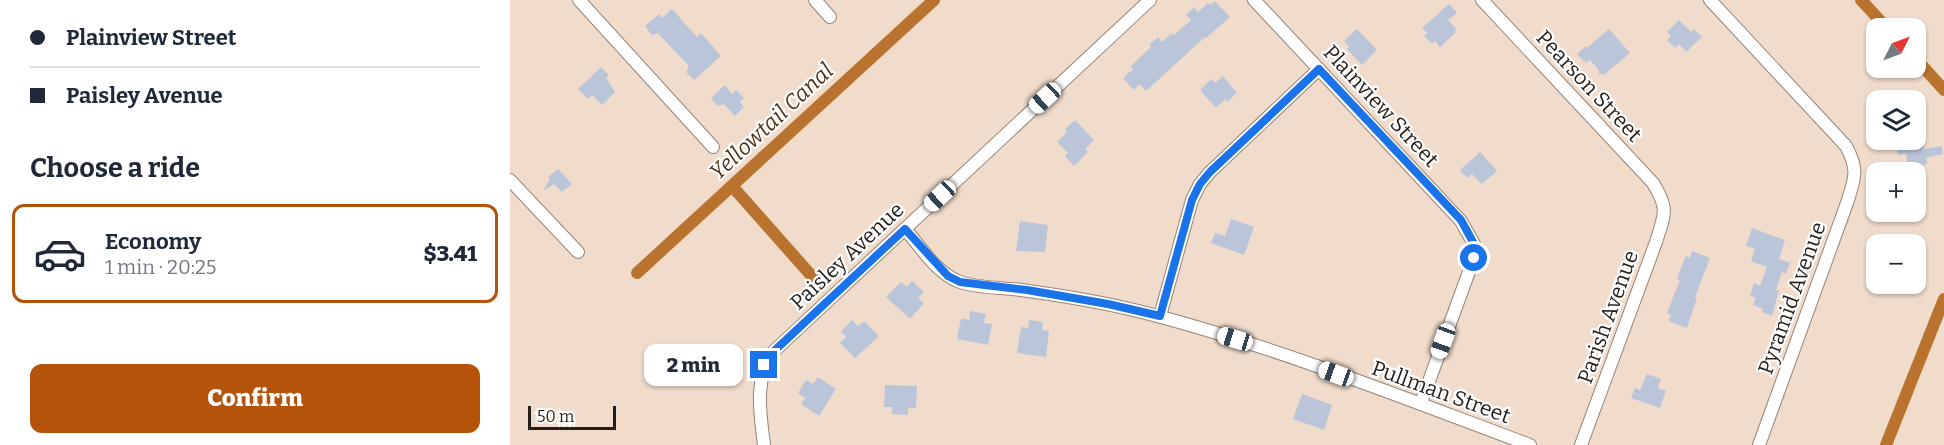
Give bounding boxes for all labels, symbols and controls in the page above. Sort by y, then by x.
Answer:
north arrow [1866,18,1926,78]
map controls [1866,18,1926,294]
text: Plainview Street [66,24,236,51]
street label: Pearson Street [1531,25,1648,147]
street label: Plainview Street [1318,40,1444,173]
water label: Yellowtail Canal [704,57,839,185]
car [1026,79,1064,117]
text: Paisley Avenue [66,82,223,109]
button: layers [1866,90,1926,150]
text: Choose a ride [30,152,200,184]
button: + [1866,162,1926,222]
car [921,177,959,215]
street label: Paisley Avenue [785,197,909,315]
street label: Pyramid Avenue [1752,218,1832,378]
icon: car [33,227,87,281]
text: Economy [105,228,201,255]
button: − [1866,234,1926,294]
text: $3.41 [423,240,477,267]
route start [1460,244,1487,271]
street label: Parish Avenue [1572,247,1644,387]
text: 1 min · 20:25 [105,255,217,279]
car [1428,321,1458,361]
car [1215,325,1255,353]
callout: 2 min [644,344,743,386]
route end [750,351,777,378]
text: 2 min [667,353,720,377]
street label: Pullman Street [1368,355,1514,429]
car [1316,359,1356,389]
button: Confirm [30,364,480,433]
scale bar [528,403,616,430]
text: 50 m [537,407,574,426]

